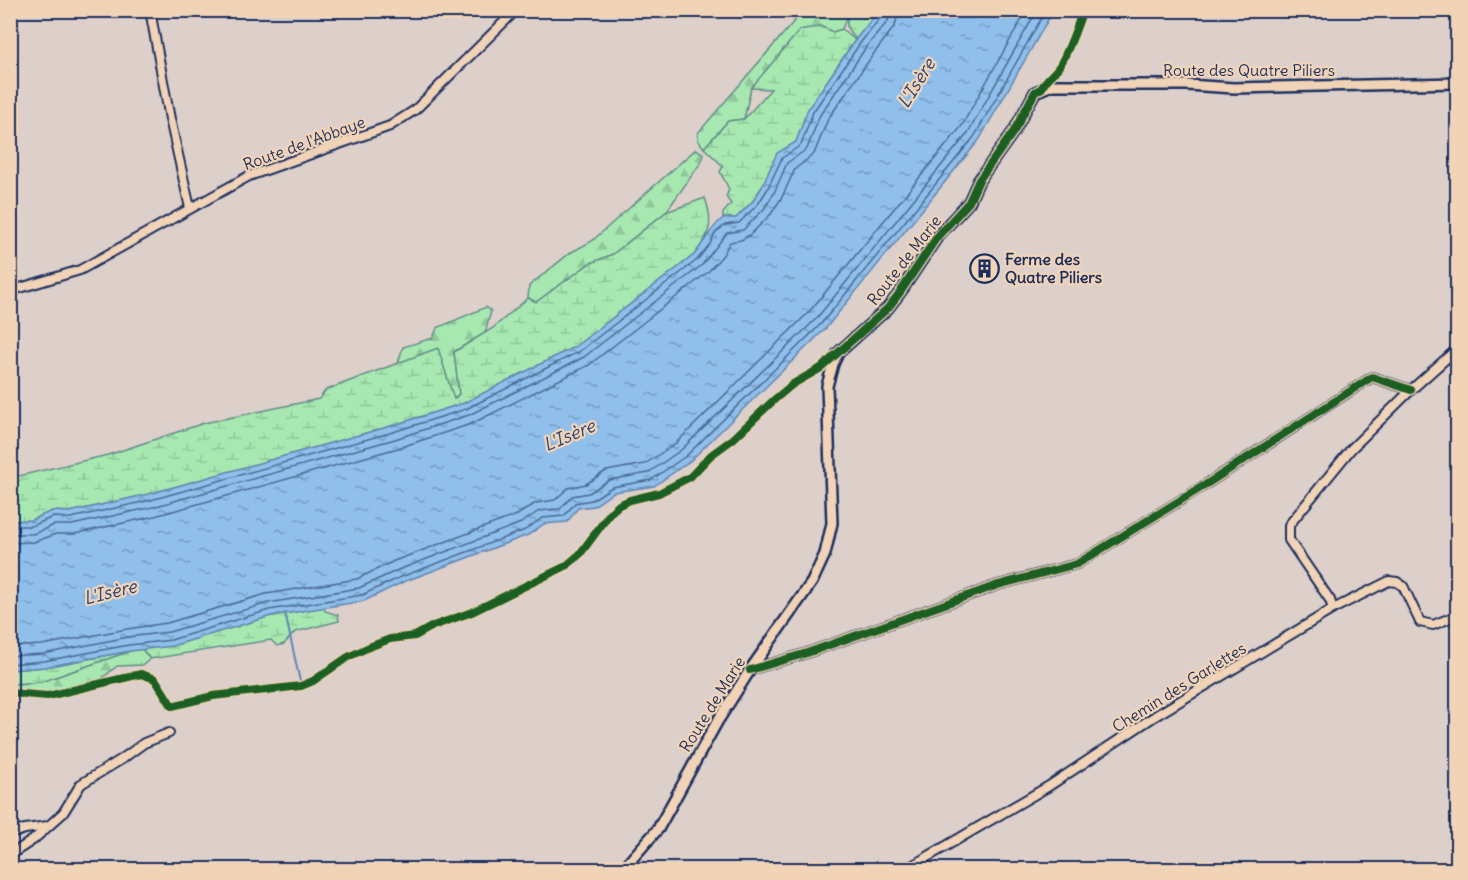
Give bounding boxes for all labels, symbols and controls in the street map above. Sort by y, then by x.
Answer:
water label: L'Isère [892,53,941,112]
street label: Route des Quatre Piliers [1163,60,1335,80]
street label: Route de l'Abbaye [240,112,368,174]
street label: Route de Marie [863,211,945,309]
place label: Ferme des Quatre Piliers [1005,249,1102,287]
building icon: Ferme des Quatre Piliers [968,252,1000,284]
water label: L'Isère [540,413,600,456]
water label: L'Isère [81,574,140,610]
street label: Chemin des Garlettes [1108,638,1250,736]
street label: Route de Marie [675,653,749,755]

